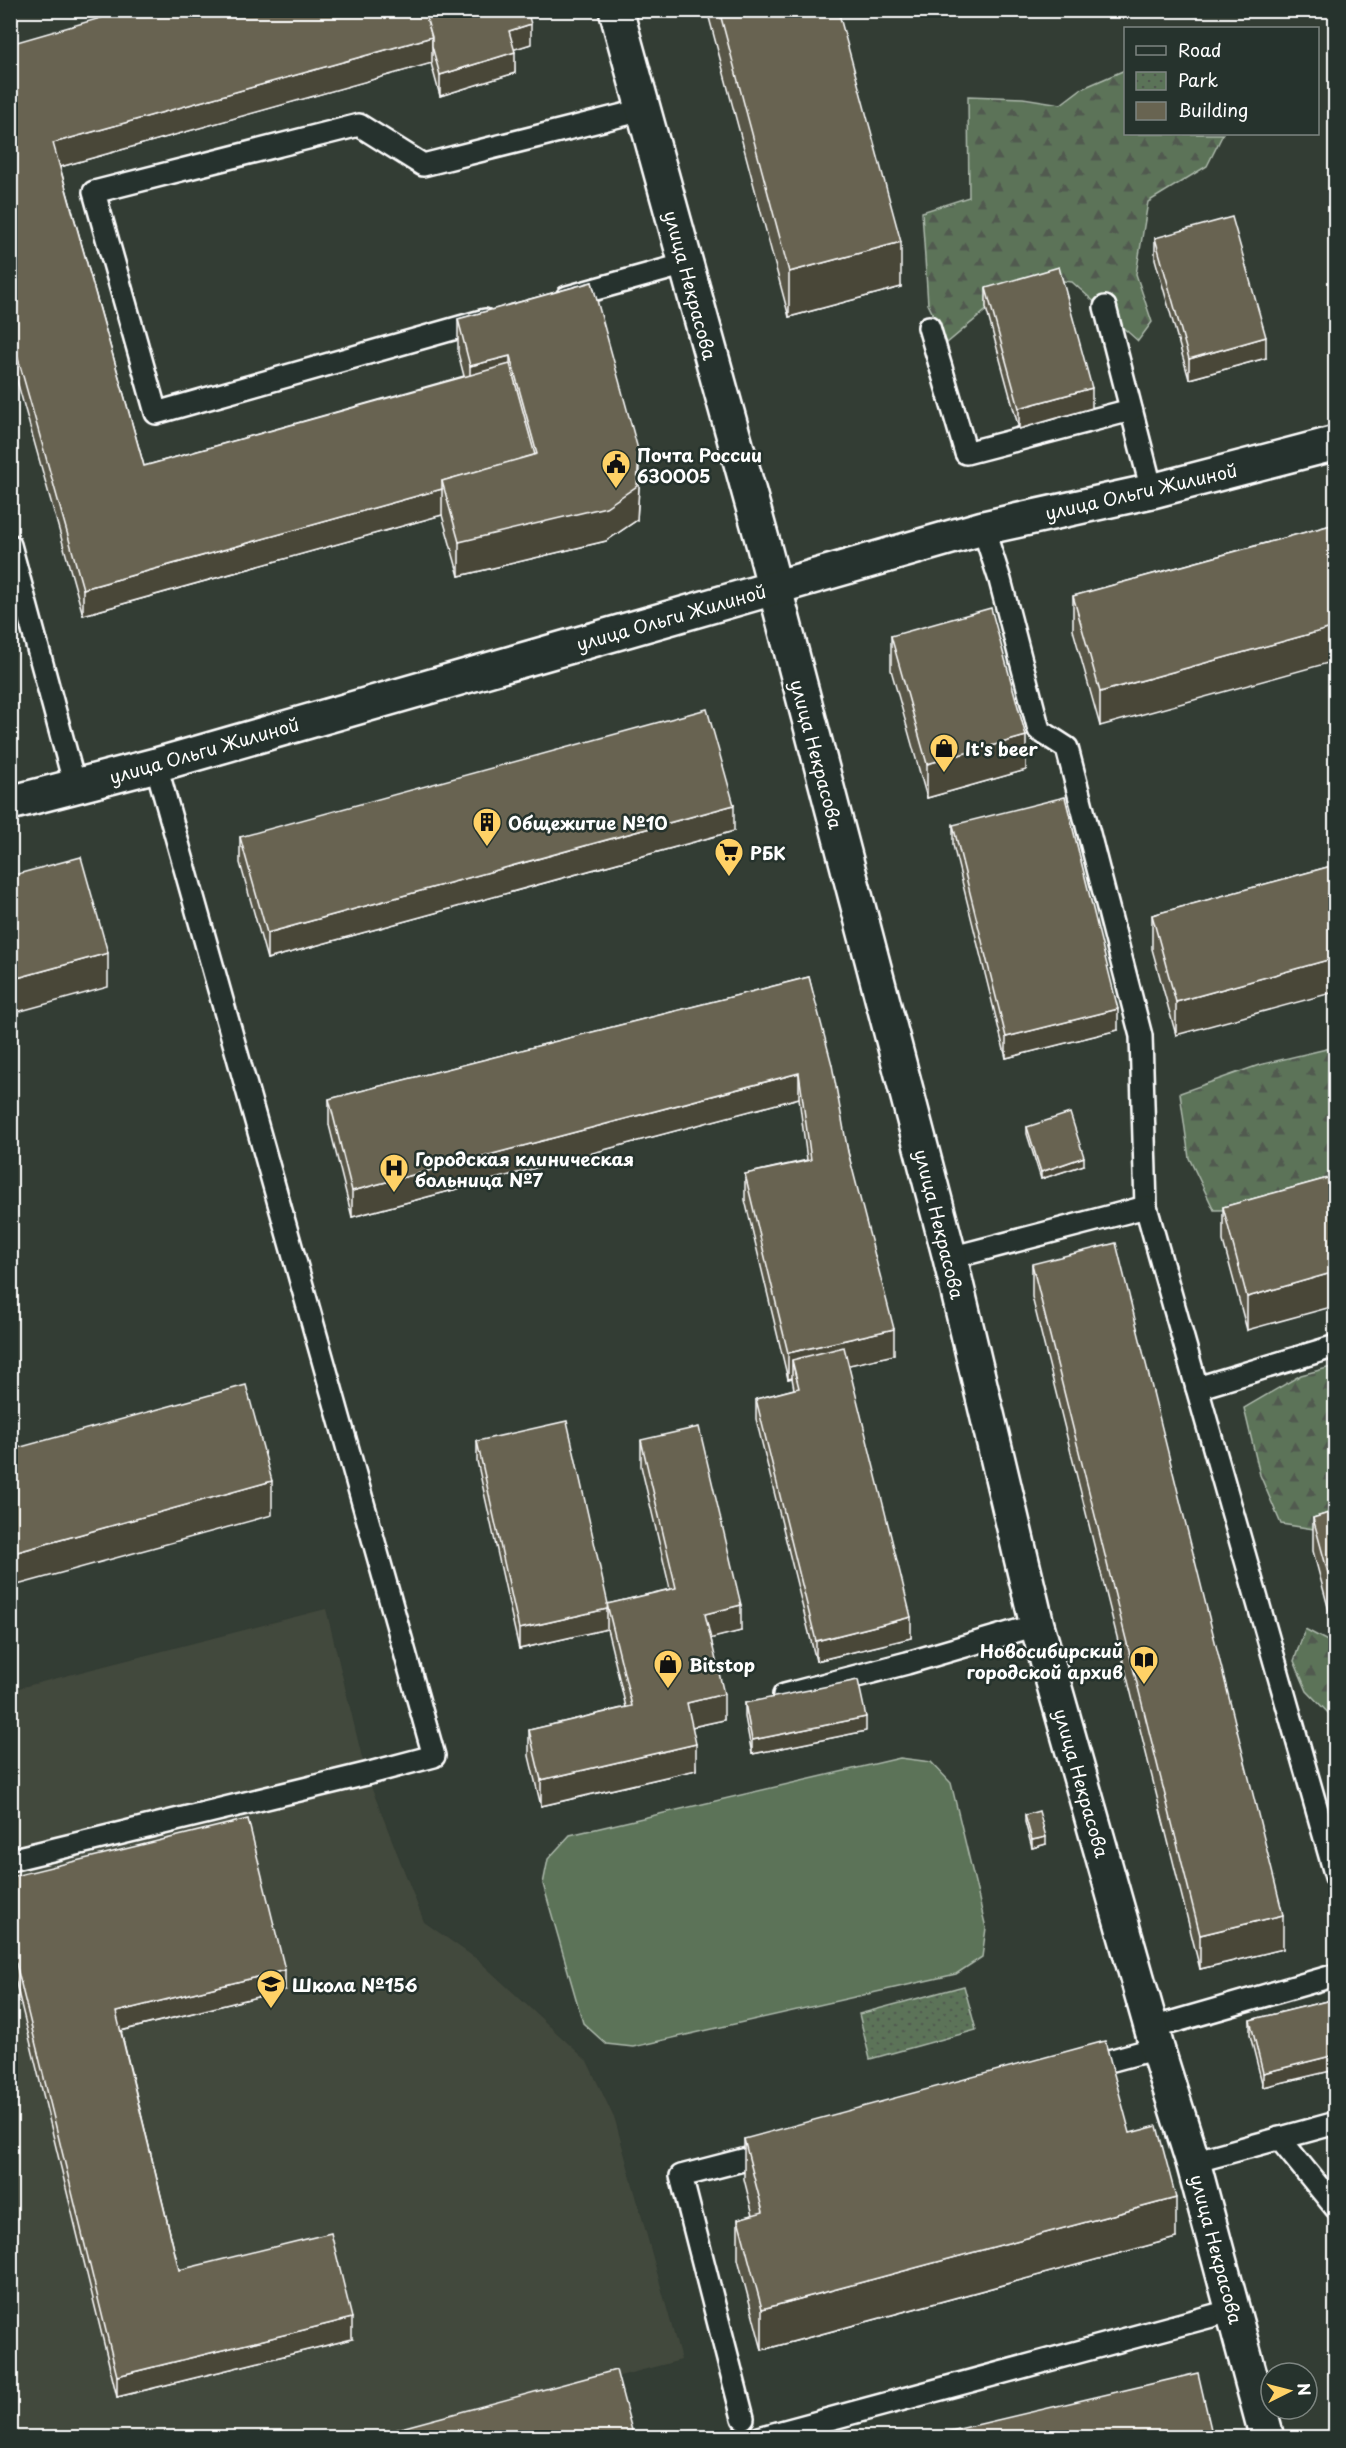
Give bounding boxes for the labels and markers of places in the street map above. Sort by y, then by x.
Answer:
place label: Почта России 630005 [637,441,762,489]
public building icon: Почта России 630005 [600,448,632,490]
shop icon: It's beer [928,732,960,774]
place label: It's beer [965,735,1039,762]
building icon: Общежитие №10 [471,806,503,848]
place label: Общежитие №10 [508,809,668,836]
supermarket icon: РБК [713,836,745,878]
place label: РБК [750,839,786,866]
place label: Городская клиническая больница №7 [415,1145,634,1193]
hospital icon: Городская клиническая больница №7 [378,1152,410,1194]
place label: Новосибирский городской архив [967,1637,1123,1685]
library icon: Новосибирский городской архив [1128,1644,1160,1686]
shop icon: Bitstop [652,1648,684,1690]
place label: Bitstop [689,1651,755,1678]
school or university icon: Школа №156 [255,1968,287,2010]
place label: Школа №156 [292,1971,418,1998]

